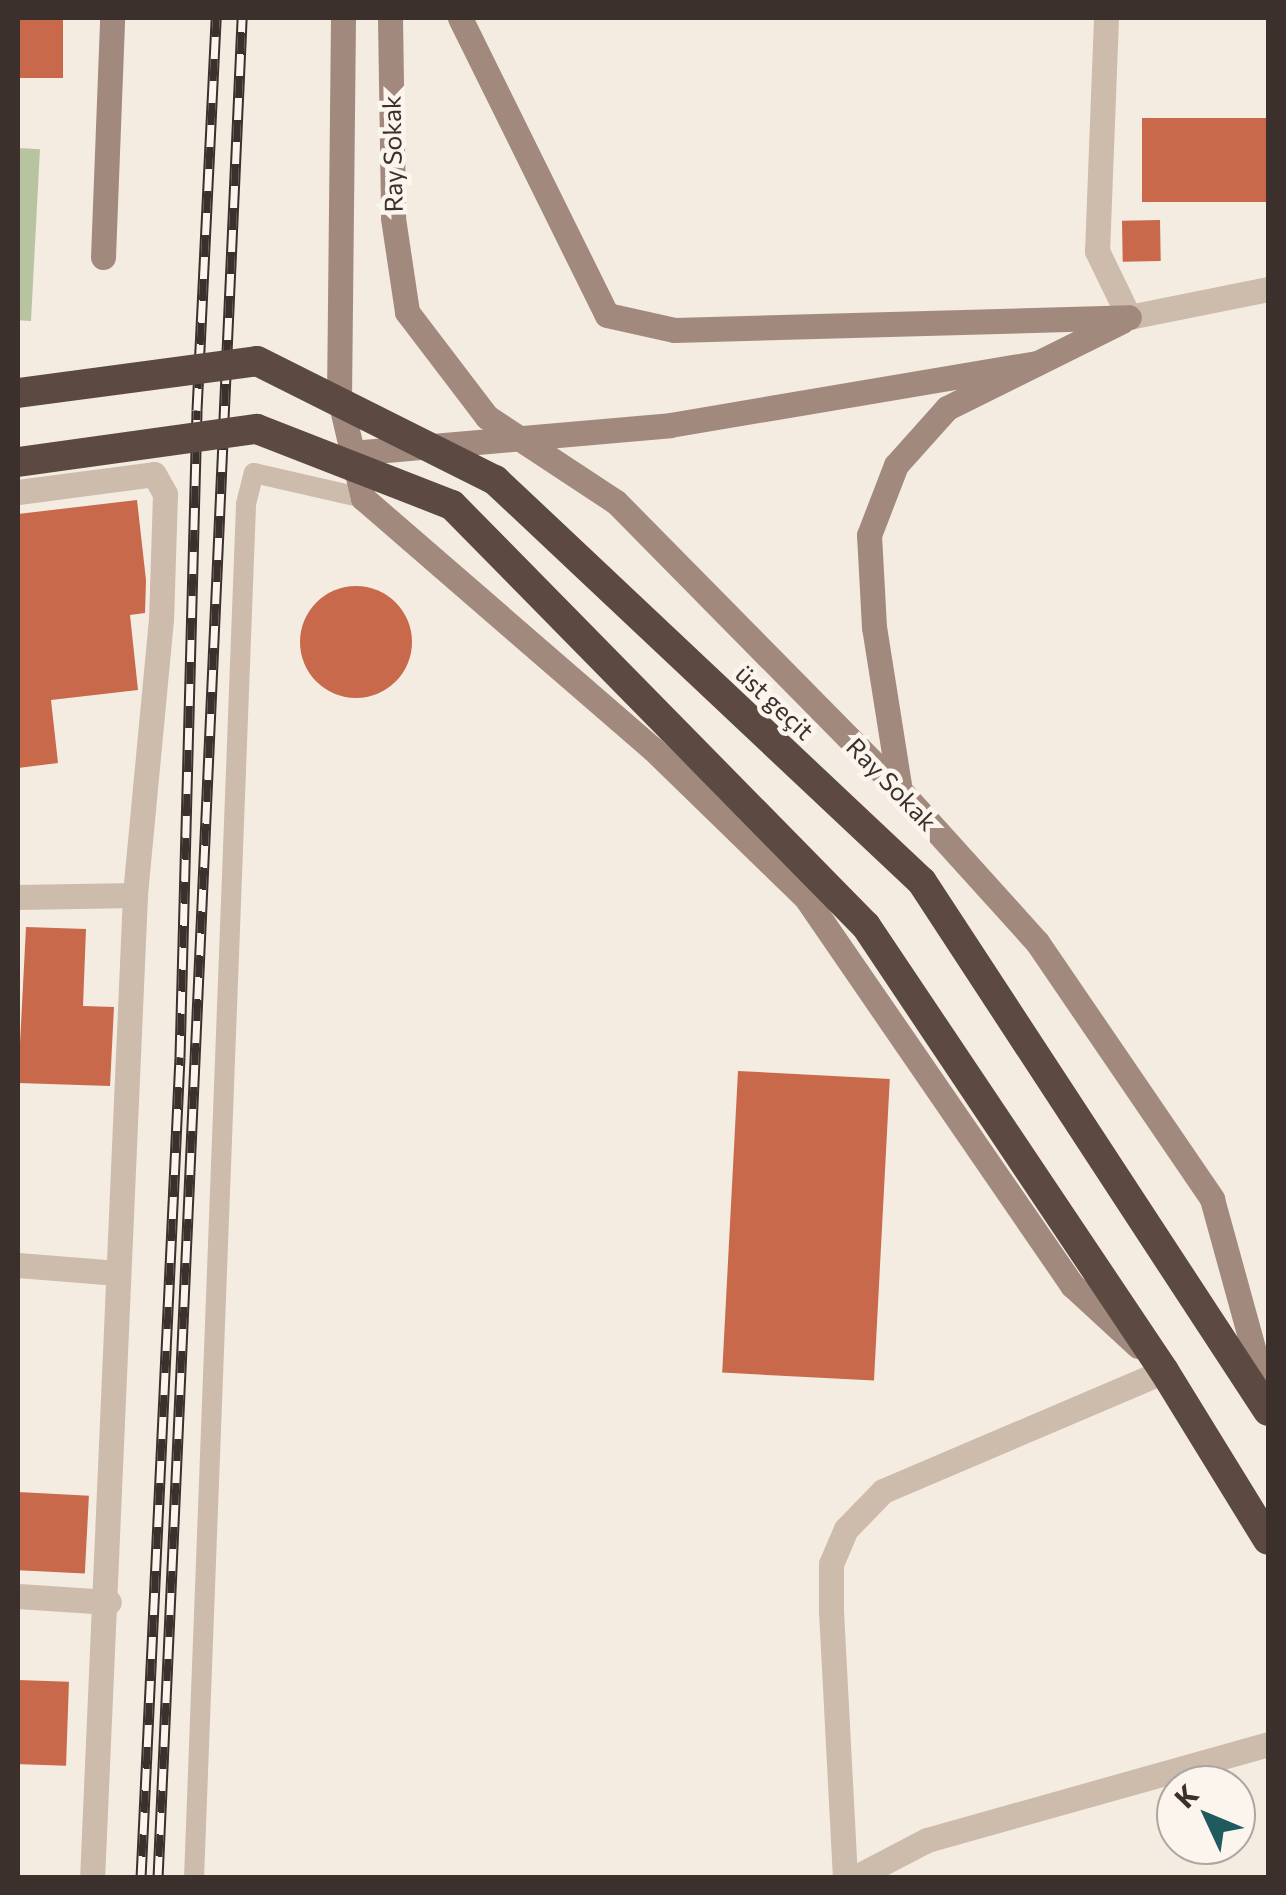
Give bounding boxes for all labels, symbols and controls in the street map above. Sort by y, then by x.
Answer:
street label: Ray Sokak [376,95,408,213]
street label: üst geçit [730,658,820,746]
street label: Ray Sokak [841,732,943,836]
north arrow [1156,1765,1256,1865]
text: K [1167,1777,1205,1814]

